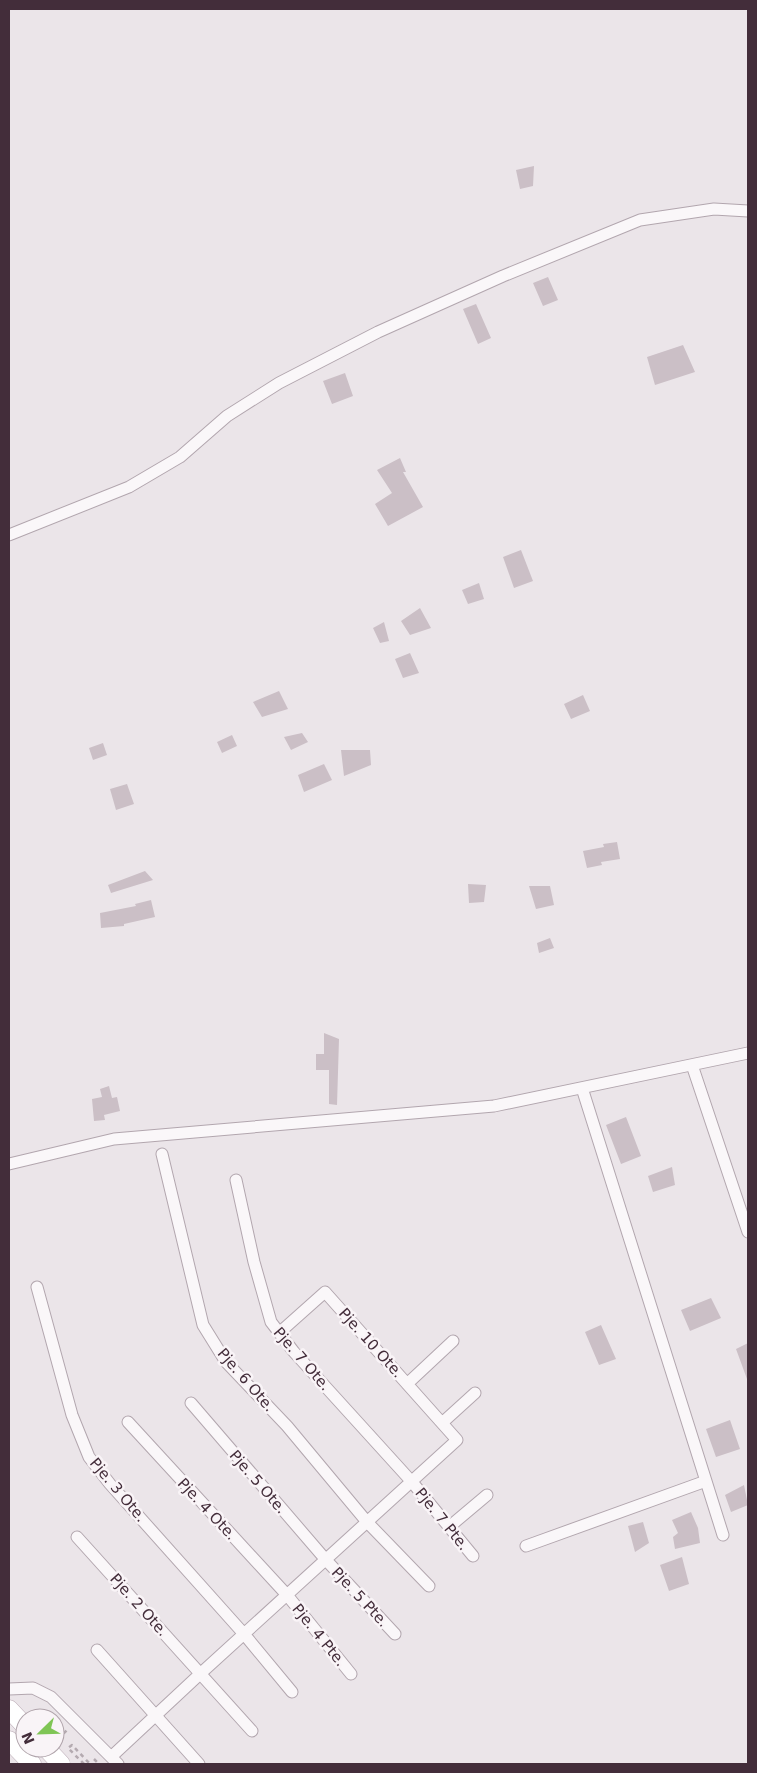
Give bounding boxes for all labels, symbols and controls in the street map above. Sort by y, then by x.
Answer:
street label: Pje. 10 Ote. [335,1304,407,1382]
street label: Pje. 7 Ote. [270,1324,334,1394]
street label: Pje. 6 Ote. [214,1345,278,1415]
street label: Pje. 5 Ote. [226,1447,290,1517]
street label: Pje. 3 Ote. [86,1454,150,1526]
street label: Pje. 4 Ote. [174,1474,240,1544]
street label: Pje. 7 Pte. [411,1484,473,1554]
street label: Pje. 5 Pte. [328,1563,392,1631]
street label: Pje. 2 Ote. [106,1570,172,1640]
street label: Pje. 4 Pte. [288,1600,350,1670]
north arrow [15,1708,65,1758]
text: N [18,1730,38,1747]

